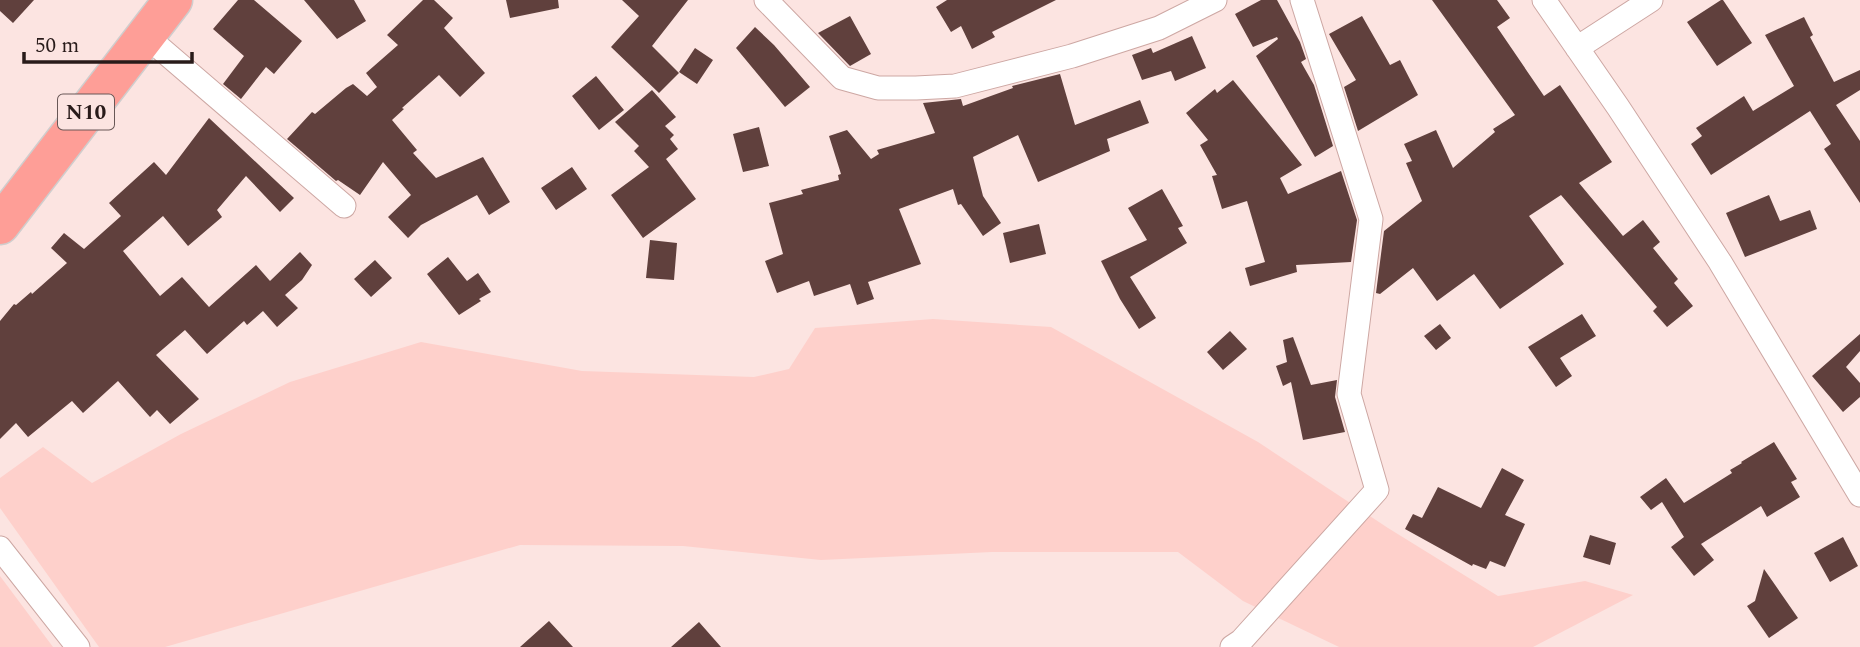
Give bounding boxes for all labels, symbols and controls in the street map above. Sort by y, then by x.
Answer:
scale bar [24,21,192,65]
text: 50 m [35,30,79,62]
road number: N10 [58,94,114,130]

